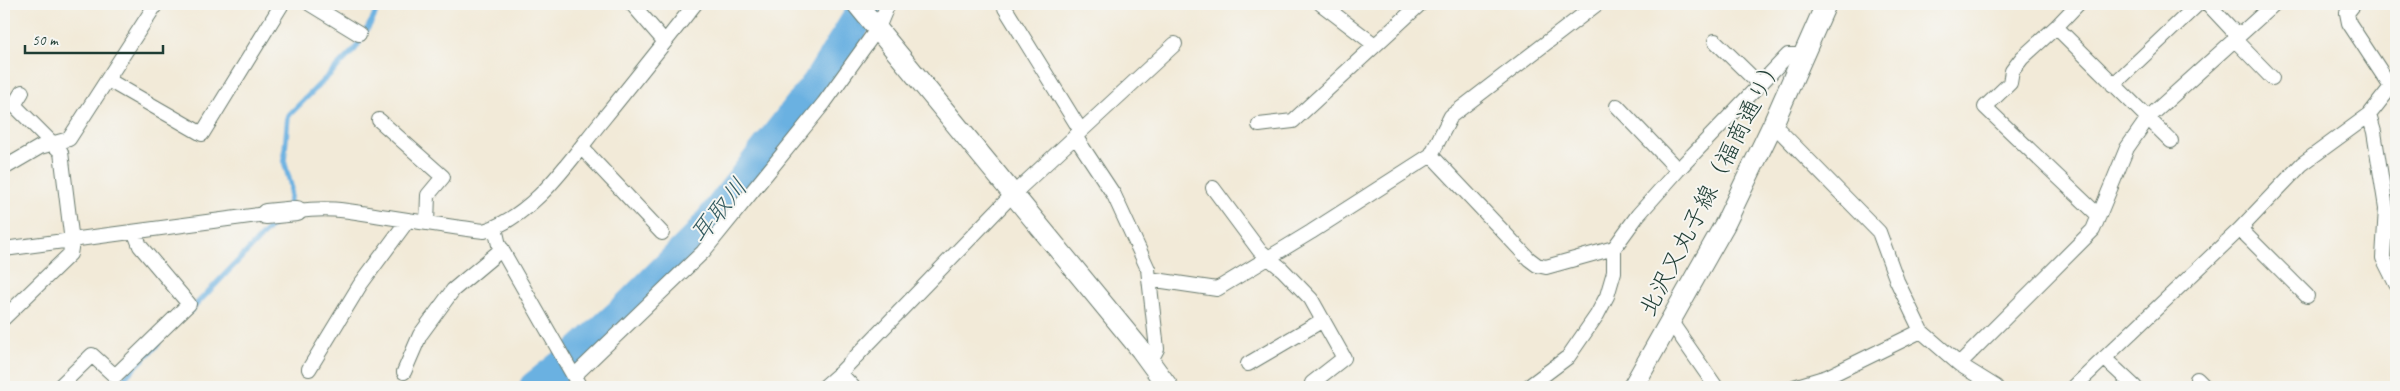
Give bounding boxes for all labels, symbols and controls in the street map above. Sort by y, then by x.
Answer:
scale bar [25,22,162,54]
text: 50 m [32,31,59,50]
street label: 北沢又丸子線（福商通り） [1632,51,1790,321]
water label: 耳取川 [683,171,755,250]

